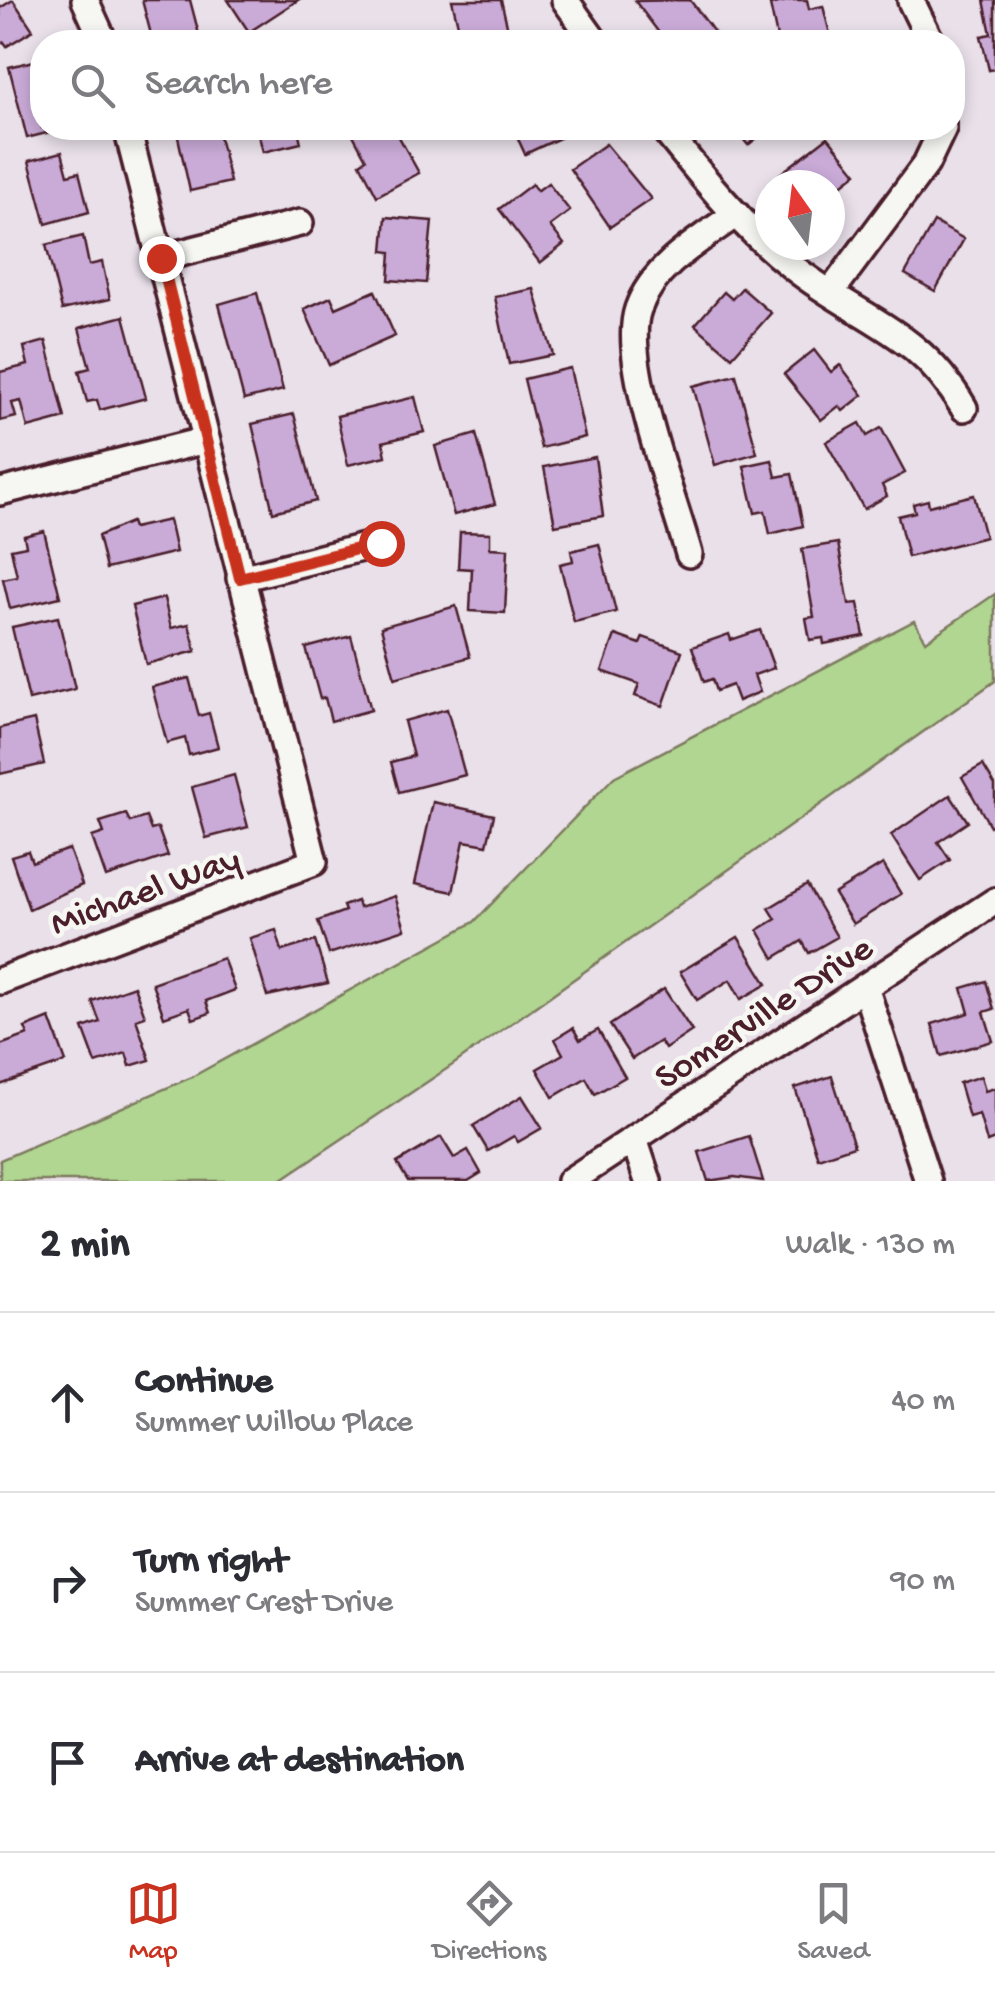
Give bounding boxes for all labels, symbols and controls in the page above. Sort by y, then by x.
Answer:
search box [30,30,965,140]
icon: search [65,58,120,113]
text: Search here [145,63,332,107]
north arrow [755,170,845,260]
route end [139,236,185,282]
route start [359,521,405,567]
street label: Michael Way [45,839,247,948]
street label: Somerville Drive [648,928,883,1102]
text: 2 min [40,1222,129,1271]
text: Walk · 130 m [786,1227,955,1265]
text: Continue [135,1361,273,1405]
icon: ahead [40,1375,95,1430]
text: 40 m [891,1383,955,1421]
text: Summer Willow Place [135,1405,413,1443]
text: Turn right [135,1541,287,1585]
icon: right [40,1555,95,1610]
text: 90 m [891,1563,955,1601]
text: Summer Crest Drive [135,1585,393,1623]
icon: arrive [40,1735,95,1790]
text: Arrive at destination [135,1740,464,1784]
tab: Map [126,1876,181,1969]
tab: Directions [432,1876,546,1969]
tab: Saved [797,1876,869,1969]

